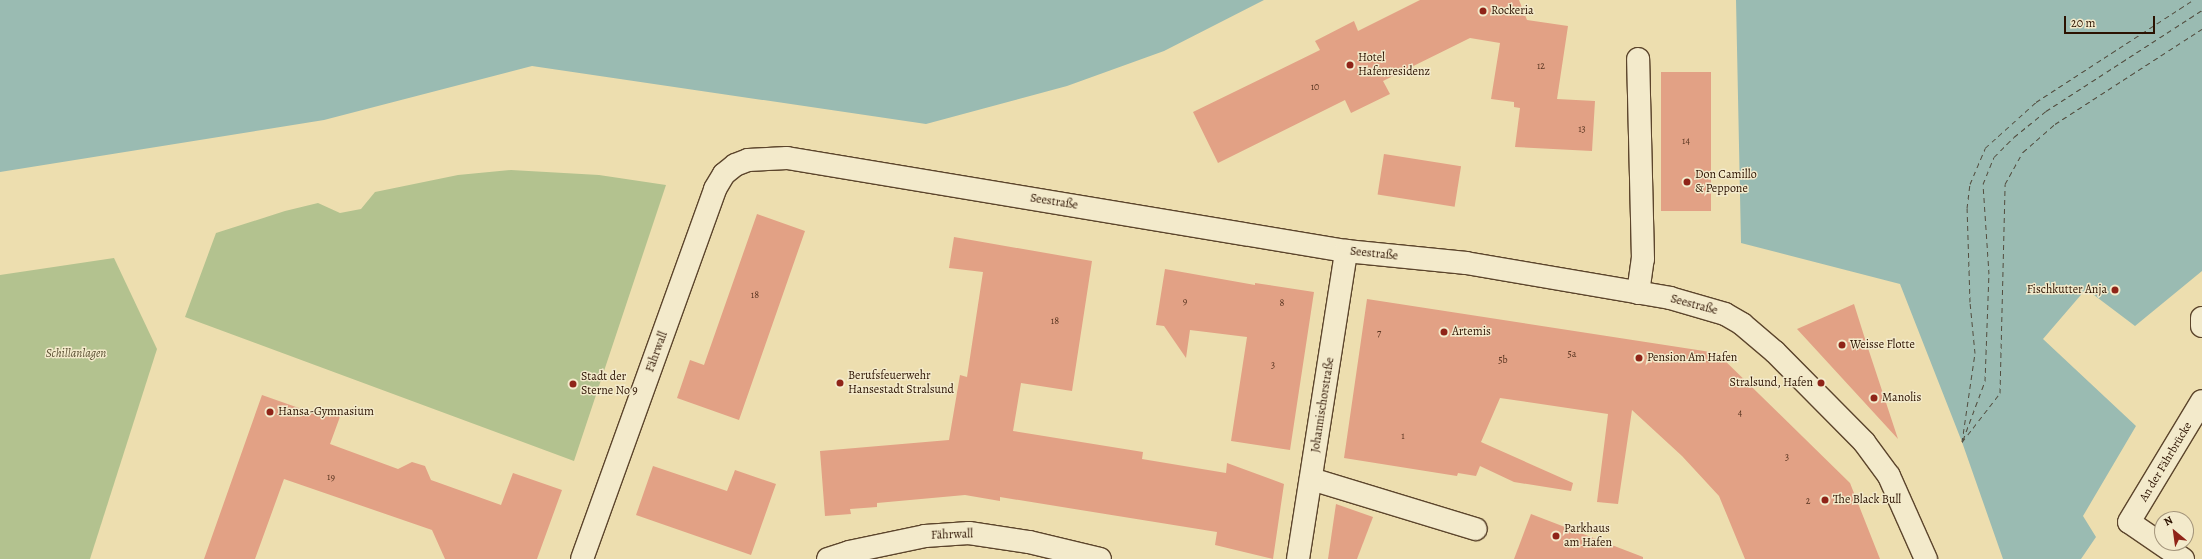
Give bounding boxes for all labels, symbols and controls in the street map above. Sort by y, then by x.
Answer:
place label: Rockeria [1491,4,1534,18]
marker: Rockeria [1478,6,1488,16]
scale bar [2066,8,2157,34]
text: 20 m [2071,15,2095,31]
place label: Hotel Hafenresidenz [1358,51,1430,79]
marker: Hotel Hafenresidenz [1345,60,1355,70]
house number: 12 [1537,60,1545,72]
house number: 10 [1311,81,1319,93]
house number: 13 [1578,123,1586,135]
house number: 14 [1682,135,1690,147]
place label: Don Camillo & Peppone [1695,168,1757,196]
marker: Don Camillo & Peppone [1682,177,1692,187]
street label: Seestraße [1029,191,1079,213]
street label: Seestraße [1349,244,1399,264]
place label: Fischkutter Anja [2027,283,2107,297]
marker: Fischkutter Anja [2110,285,2120,295]
house number: 18 [751,289,759,301]
street label: Seestraße [1669,292,1719,318]
house number: 9 [1183,295,1187,307]
house number: 8 [1280,297,1284,309]
house number: 18 [1051,315,1059,327]
place label: Artemis [1452,325,1491,339]
house number: 7 [1377,327,1381,339]
marker: Artemis [1439,327,1449,337]
street label: Fährwall [643,330,671,374]
place label: Weisse Flotte [1850,338,1915,352]
marker: Weisse Flotte [1837,340,1847,350]
park label: Schillanlagen [46,347,106,361]
house number: 5a [1568,348,1576,360]
place label: Pension Am Hafen [1647,351,1737,365]
marker: Pension Am Hafen [1634,353,1644,363]
house number: 5b [1498,354,1508,366]
street label: Johannischorstraße [1308,356,1338,454]
house number: 3 [1271,359,1275,371]
place label: Berufsfeuerwehr Hansestadt Stralsund [848,369,954,397]
place label: Stadt der Sterne No 9 [581,370,638,398]
place label: Stralsund, Hafen [1729,376,1813,390]
marker: Berufsfeuerwehr Hansestadt Stralsund [835,378,845,388]
marker: Stralsund, Hafen [1816,378,1826,388]
marker: Stadt der Sterne No 9 [568,379,578,389]
place label: Manolis [1882,391,1921,405]
marker: Manolis [1869,393,1879,403]
place label: Hansa-Gymnasium [278,405,374,419]
marker: Hansa-Gymnasium [265,407,275,417]
house number: 4 [1738,407,1742,419]
street label: An der Fährbrücke [2137,420,2195,504]
house number: 1 [1401,430,1405,442]
house number: 3 [1785,451,1789,463]
house number: 19 [327,471,335,483]
place label: The Black Bull [1833,493,1901,507]
house number: 2 [1806,495,1810,507]
marker: The Black Bull [1820,495,1830,505]
north arrow [2154,511,2194,551]
text: N [2161,512,2176,529]
place label: Parkhaus am Hafen [1564,522,1612,550]
street label: Fährwall [931,527,973,543]
marker: Parkhaus am Hafen [1551,531,1561,541]

